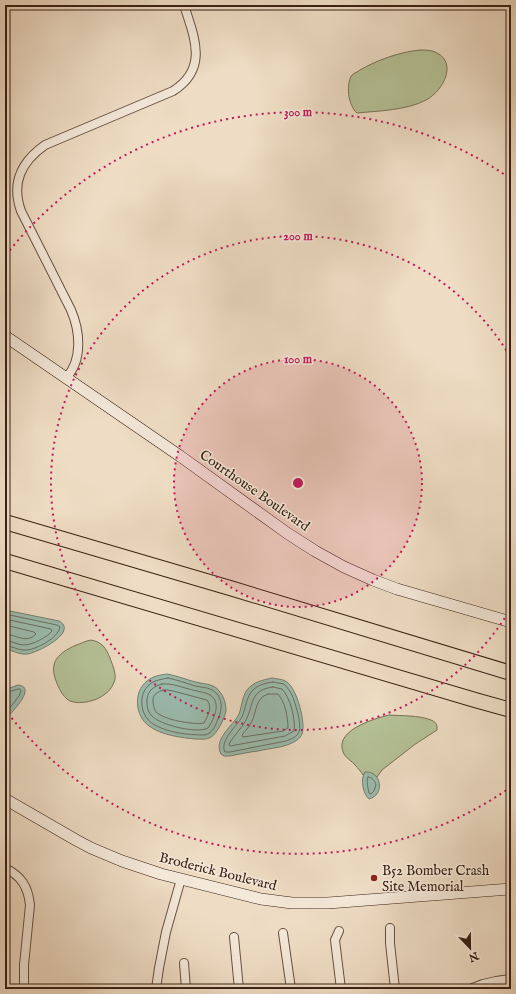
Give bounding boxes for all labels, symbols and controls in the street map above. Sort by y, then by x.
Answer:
text: 300 m [284,105,313,120]
text: 200 m [283,229,313,244]
text: 100 m [284,352,313,367]
street label: Courthouse Boulevard [196,446,313,536]
centre of rings [291,476,305,490]
street label: Broderick Boulevard [157,849,279,895]
place label: B52 Bomber Crash Site Memorial [382,862,490,896]
marker: B52 Bomber Crash Site Memorial [369,873,379,883]
north arrow [450,928,490,968]
text: N [466,948,481,965]

